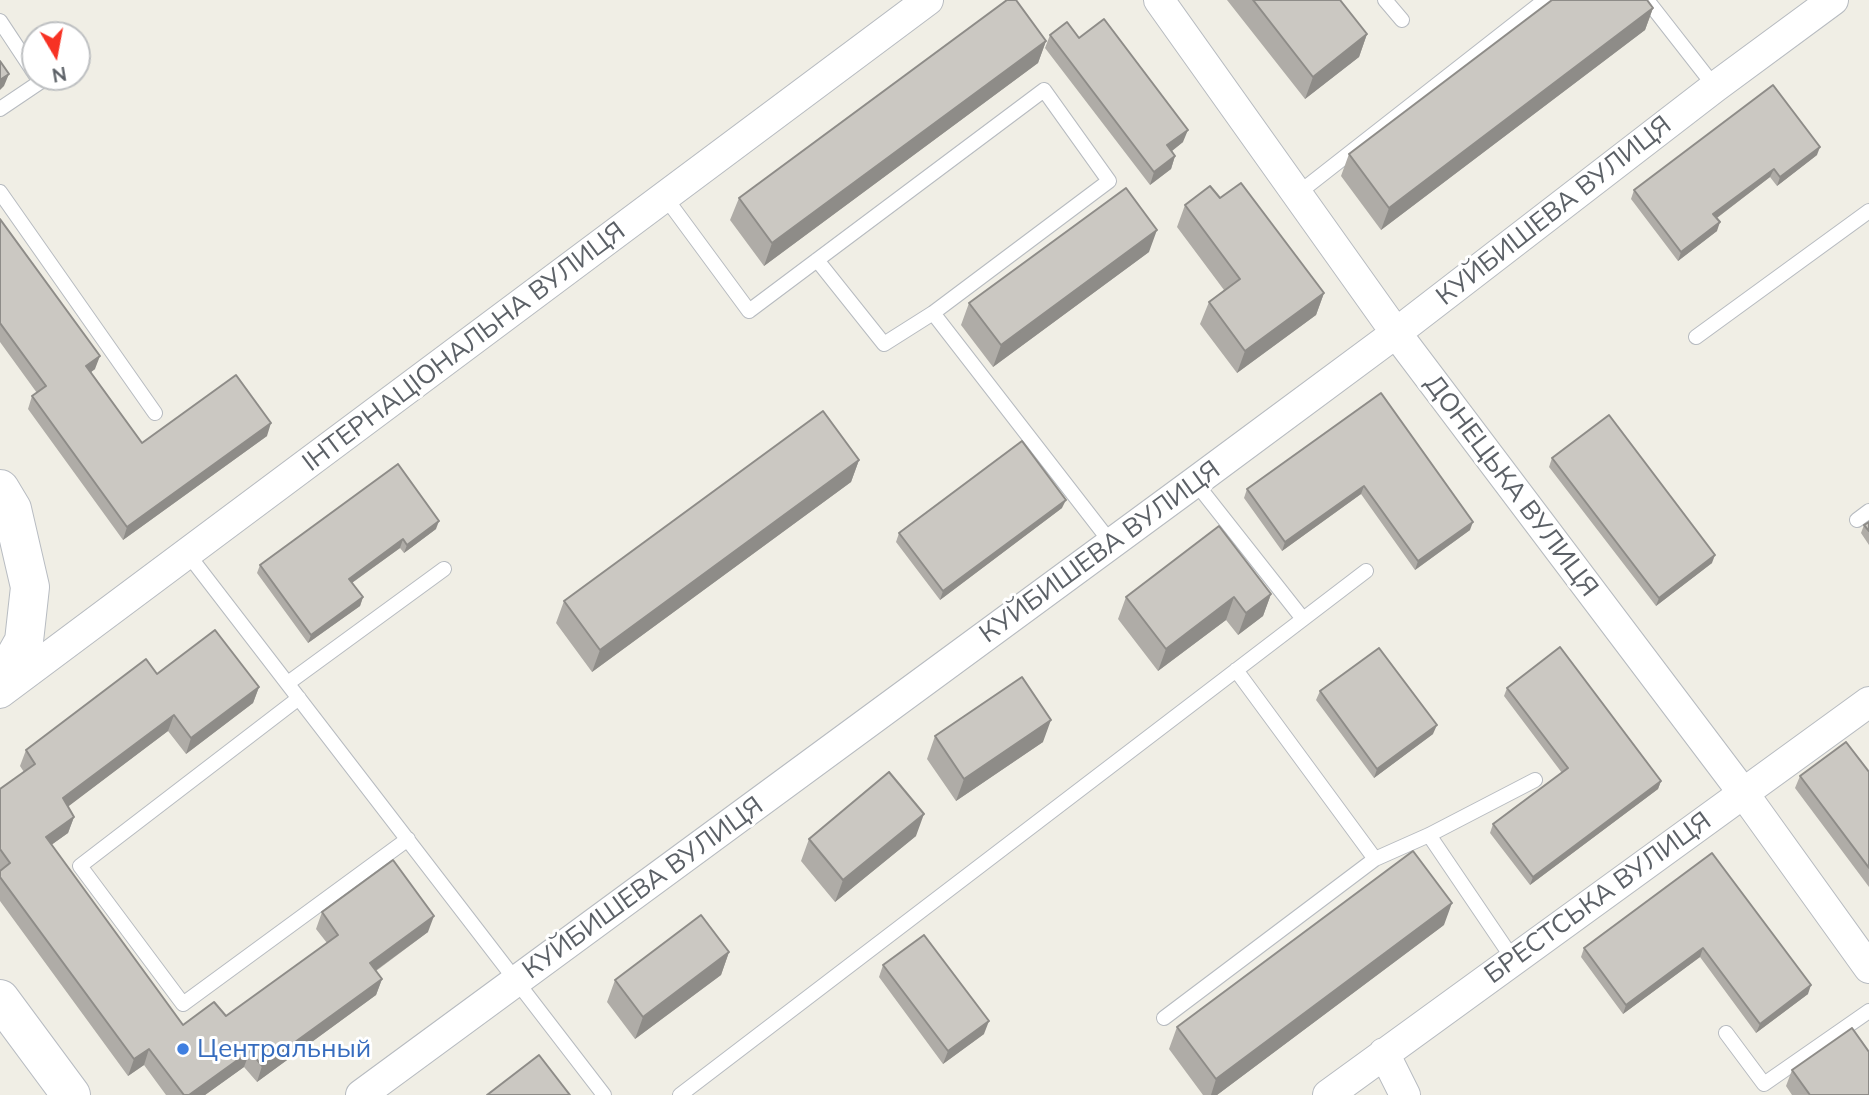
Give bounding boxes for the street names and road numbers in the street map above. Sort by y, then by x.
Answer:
street label: КУЙБИШЕВА ВУЛИЦЯ [1430,110,1678,312]
street label: ІНТЕРНАЦІОНАЛЬНА ВУЛИЦЯ [297,215,631,479]
street label: ДОНЕЦЬКА ВУЛИЦЯ [1418,369,1604,603]
street label: КУЙБИШЕВА ВУЛИЦЯ [974,454,1226,650]
street label: КУЙБИШЕВА ВУЛИЦЯ [517,790,769,986]
street label: БРЕСТСЬКА ВУЛИЦЯ [1479,805,1717,991]

